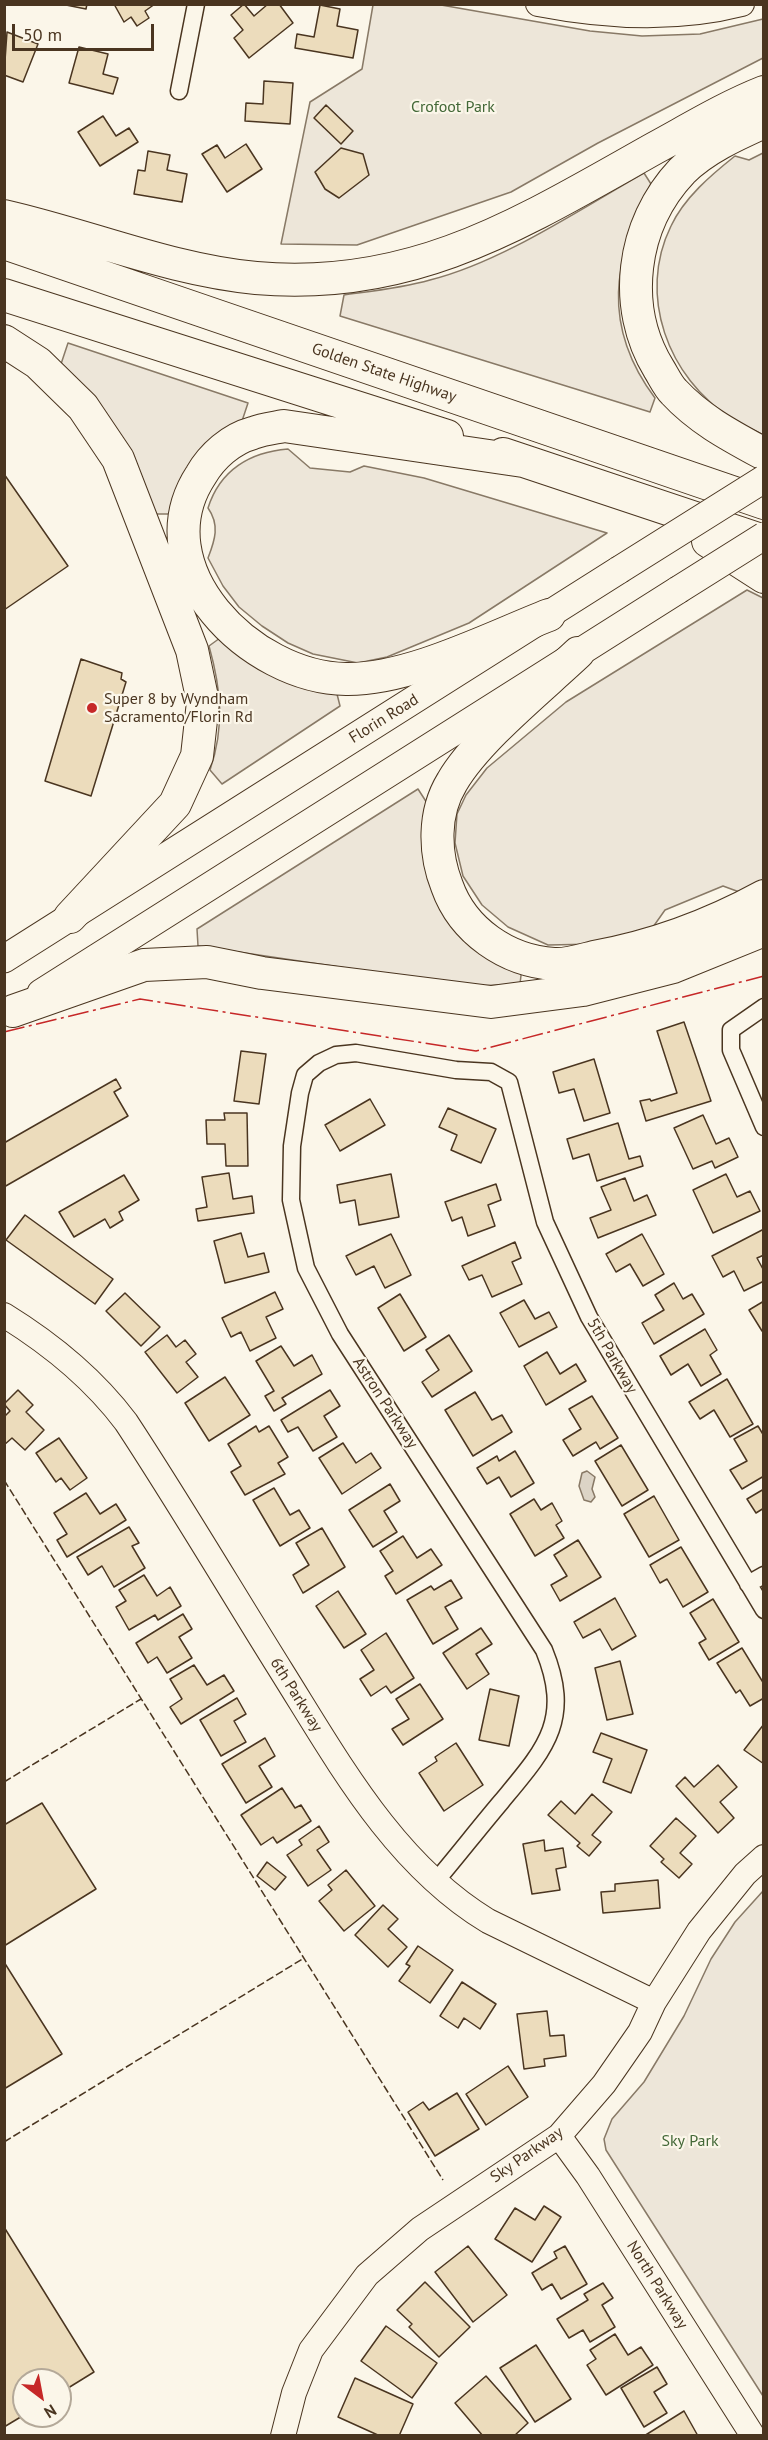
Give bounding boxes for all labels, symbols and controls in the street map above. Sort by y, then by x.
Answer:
scale bar [15,12,158,50]
text: 50 m [23,23,62,46]
park label: Crofoot Park [411,97,495,117]
street label: Golden State Highway [309,339,459,407]
place label: Super 8 by Wyndham Sacramento/Florin Rd [104,689,253,727]
street label: Florin Road [346,690,422,748]
marker: Super 8 by Wyndham Sacramento/Florin Rd [85,701,99,715]
street label: 5th Parkway [583,1315,641,1397]
street label: Astron Parkway [348,1354,422,1452]
street label: 6th Parkway [266,1654,326,1736]
street label: Sky Parkway [487,2123,567,2187]
park label: Sky Park [661,2131,719,2151]
street label: North Parkway [622,2237,692,2333]
north arrow [12,2368,72,2428]
text: N [41,2400,60,2423]

